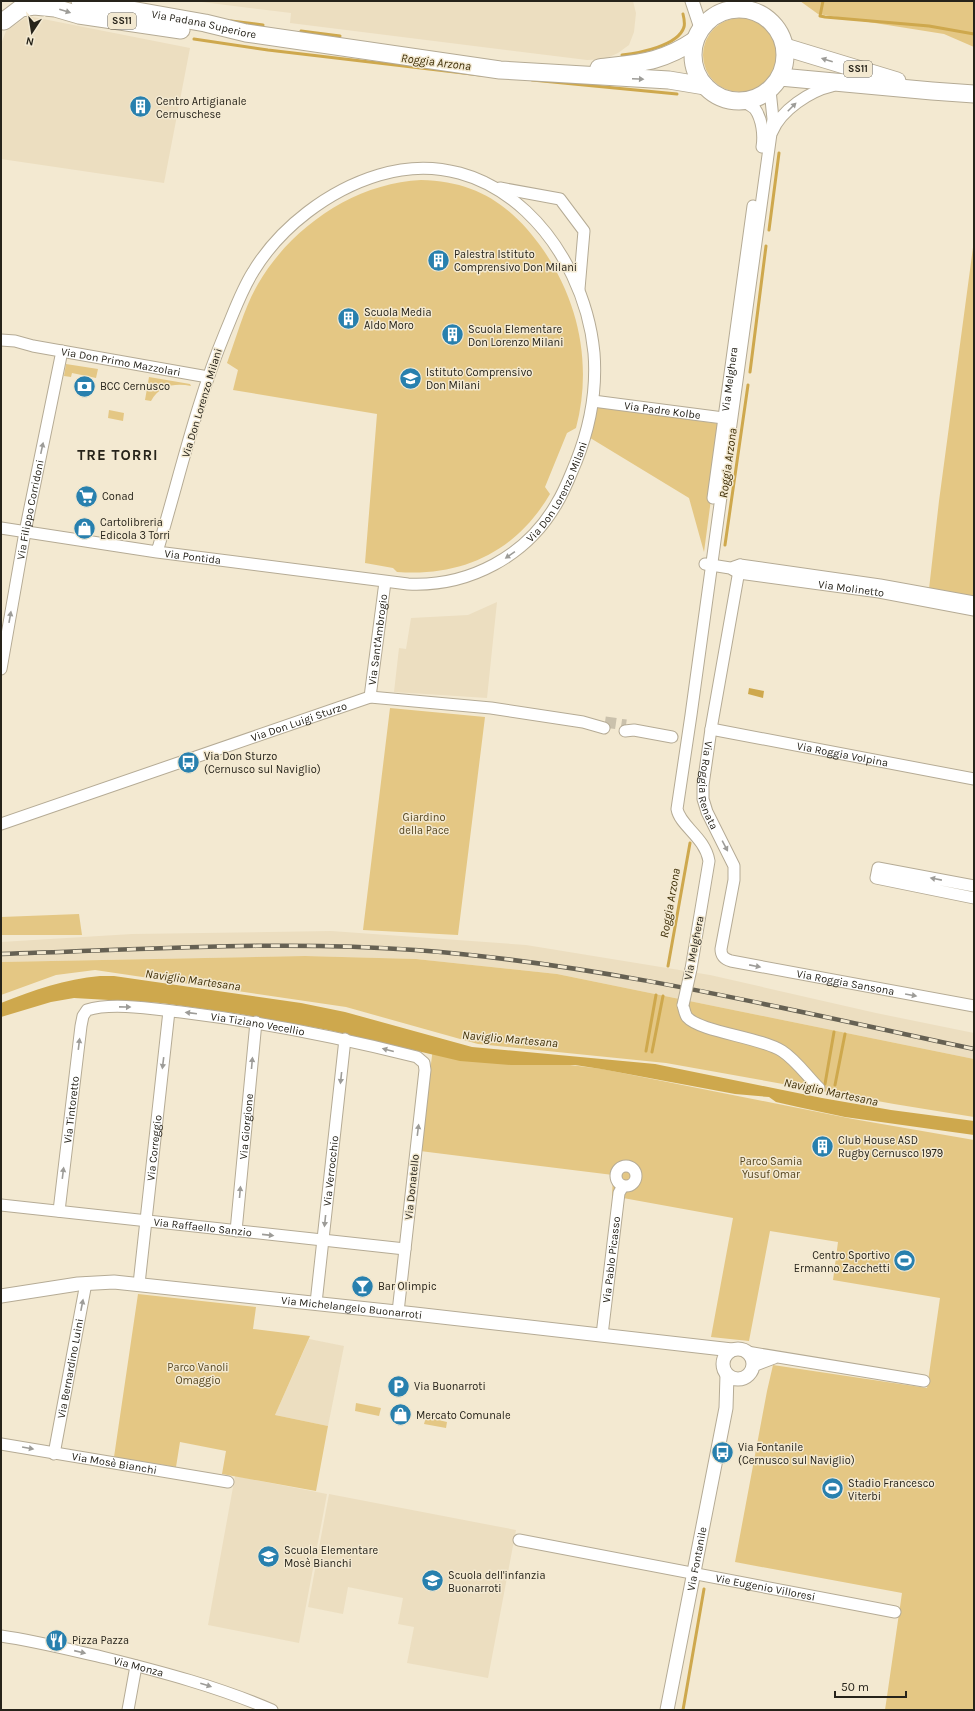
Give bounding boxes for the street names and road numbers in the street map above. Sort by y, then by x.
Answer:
street label: Via Padana Superiore [150,7,257,41]
road number: SS11 [108,13,136,29]
road number: SS11 [844,61,872,77]
street label: Via Don Primo Mazzolari [60,345,182,379]
street label: Via Melghera [718,346,740,412]
street label: Via Don Lorenzo Milani [179,347,225,459]
street label: Via Padre Kolbe [623,399,702,422]
street label: Via Don Lorenzo Milani [523,440,589,545]
street label: Via Filippo Corridoni [14,458,46,561]
street label: Via Pontida [164,547,222,567]
street label: Via Molinetto [818,577,885,599]
street label: Via Sant'Ambrogio [365,593,390,686]
street label: Via Don Luigi Sturzo [249,699,349,744]
street label: Via Roggia Volpina [796,739,889,769]
street label: Via Roggia Renata [696,740,721,832]
street label: Via Melghera [681,915,707,981]
street label: Via Roggia Sansona [796,967,896,998]
street label: Via Tiziano Vecellio [210,1010,306,1038]
street label: Via Tintoretto [61,1075,81,1144]
street label: Via Giorgione [236,1093,256,1160]
street label: Via Correggio [144,1114,164,1181]
street label: Via Verrocchio [320,1135,341,1207]
street label: Via Donatello [402,1153,422,1221]
street label: Via Raffaello Sanzio [153,1215,253,1239]
street label: Via Pablo Picasso [599,1215,623,1304]
street label: Via Michelangelo Buonarroti [280,1293,423,1321]
street label: Via Bernardino Luini [54,1317,86,1420]
street label: Via Mosè Bianchi [71,1449,158,1476]
street label: Via Fontanile [684,1525,709,1592]
street label: Vie Eugenio Villoresi [714,1571,817,1603]
street label: Via Monza [112,1654,165,1679]

